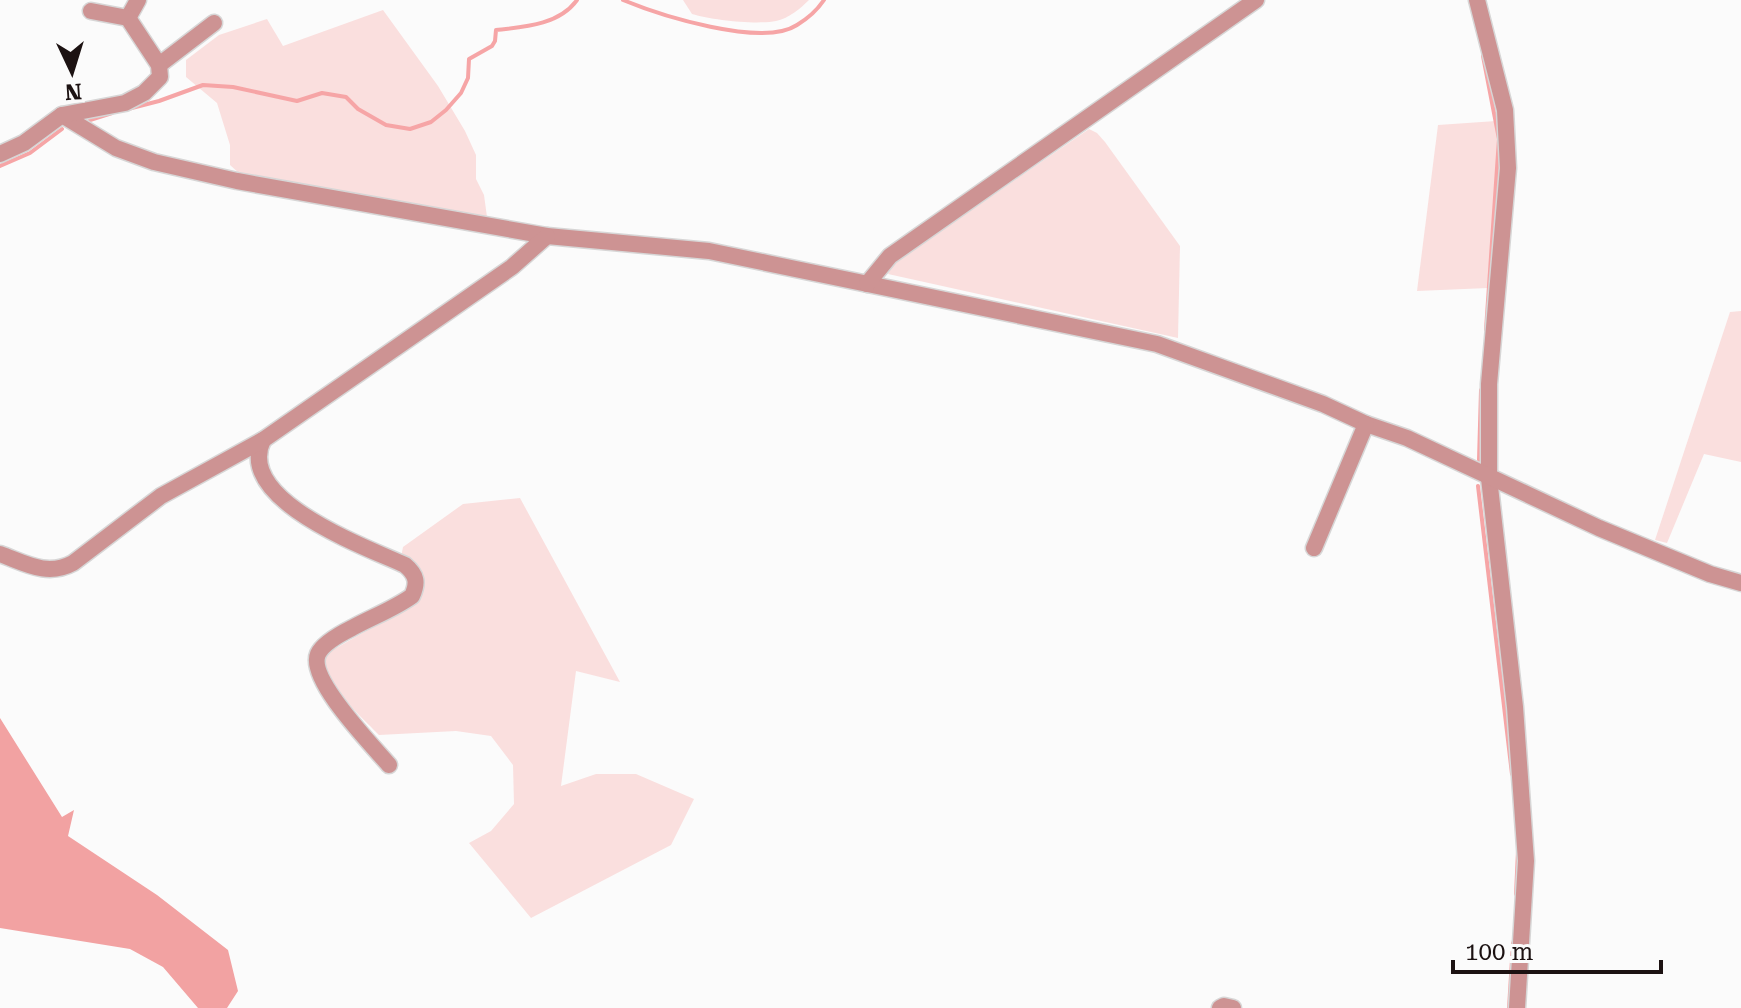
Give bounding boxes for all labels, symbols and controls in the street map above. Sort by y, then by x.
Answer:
north arrow [32,32,112,112]
text: N [64,78,83,105]
scale bar [1453,924,1661,974]
text: 100 m [1465,938,1533,966]

